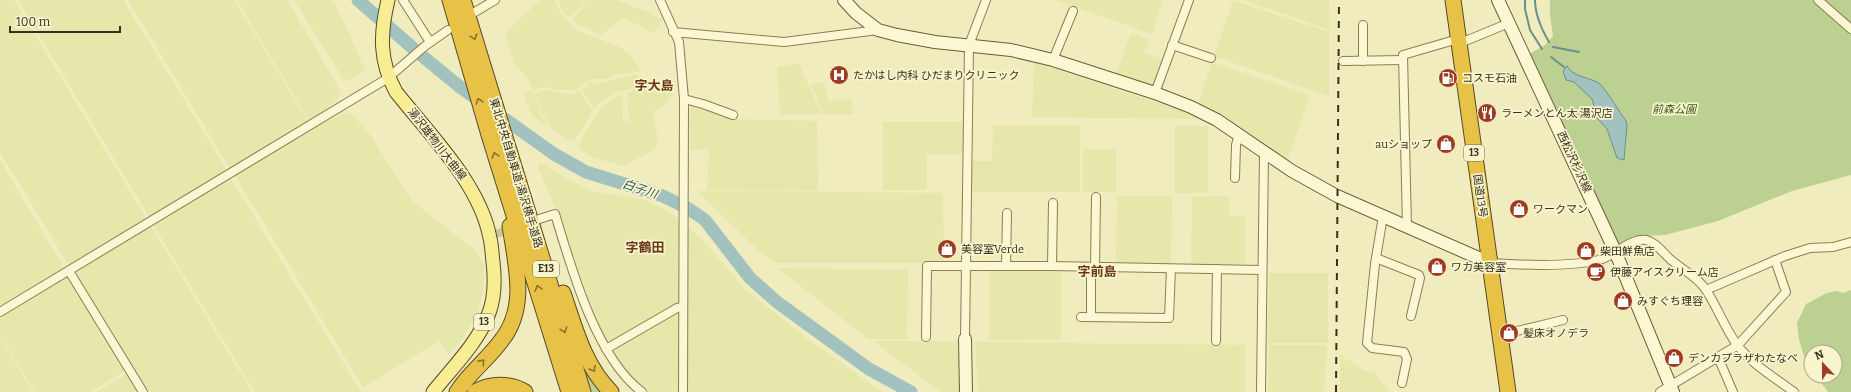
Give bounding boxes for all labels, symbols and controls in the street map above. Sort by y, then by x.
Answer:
scale bar [10,8,120,34]
text: 100 m [16,15,51,29]
one-way arrow [469,34,478,41]
hospital icon: たかはし内科 ひだまりクリニック [828,64,850,86]
fuel station icon: コスモ石油 [1437,67,1459,89]
place label: たかはし内科 ひだまりクリニック [853,69,1020,82]
place label: コスモ石油 [1462,72,1517,85]
district label: 字大島 [634,78,674,93]
street label: 東北中央自動車道;湯沢横手道路 [487,96,545,250]
one-way arrow [475,98,484,105]
restaurant icon: ラーメンとん太 湯沢店 [1476,102,1498,124]
park label: 前森公園 [1652,103,1698,116]
street label: 湯沢雄物川大曲線 [405,105,469,183]
place label: ラーメンとん太 湯沢店 [1501,107,1613,120]
street label: 西松沢杉沢線 [1554,129,1594,195]
shop icon: auショップ [1435,133,1457,155]
place label: auショップ [1375,138,1432,151]
road number: 13 [1464,145,1484,161]
one-way arrow [492,152,500,159]
street label: 国道13号 [1471,173,1489,219]
water label: 白子川 [621,177,661,202]
shop icon: ワークマン [1508,198,1530,220]
place label: ワークマン [1533,203,1588,216]
shop icon: 美容室Verde [936,238,958,260]
district label: 字鶴田 [625,240,665,255]
shop icon: 柴田鮮魚店 [1575,240,1597,262]
place label: 美容室Verde [961,243,1024,256]
place label: 柴田鮮魚店 [1600,245,1655,258]
shop icon: ワカ美容室 [1426,256,1448,278]
road number: E13 [533,261,559,277]
place label: ワカ美容室 [1451,261,1506,274]
cafe icon: 伊藤アイスクリーム店 [1585,261,1607,283]
district label: 字前島 [1077,264,1117,279]
place label: 伊藤アイスクリーム店 [1610,266,1719,279]
one-way arrow [534,284,543,291]
shop icon: みすぐち理容 [1612,290,1634,312]
place label: みすぐち理容 [1637,295,1703,308]
road number: 13 [474,314,494,330]
shop icon: 髪床オノデラ [1498,322,1520,344]
one-way arrow [559,326,568,333]
place label: 髪床オノデラ [1523,327,1589,340]
north arrow [1803,344,1843,384]
shop icon: デンカプラザわたなべ [1663,347,1685,369]
text: N [1813,347,1826,363]
place label: デンカプラザわたなべ [1688,352,1798,365]
one-way arrow [478,360,485,367]
one-way arrow [588,365,595,372]

